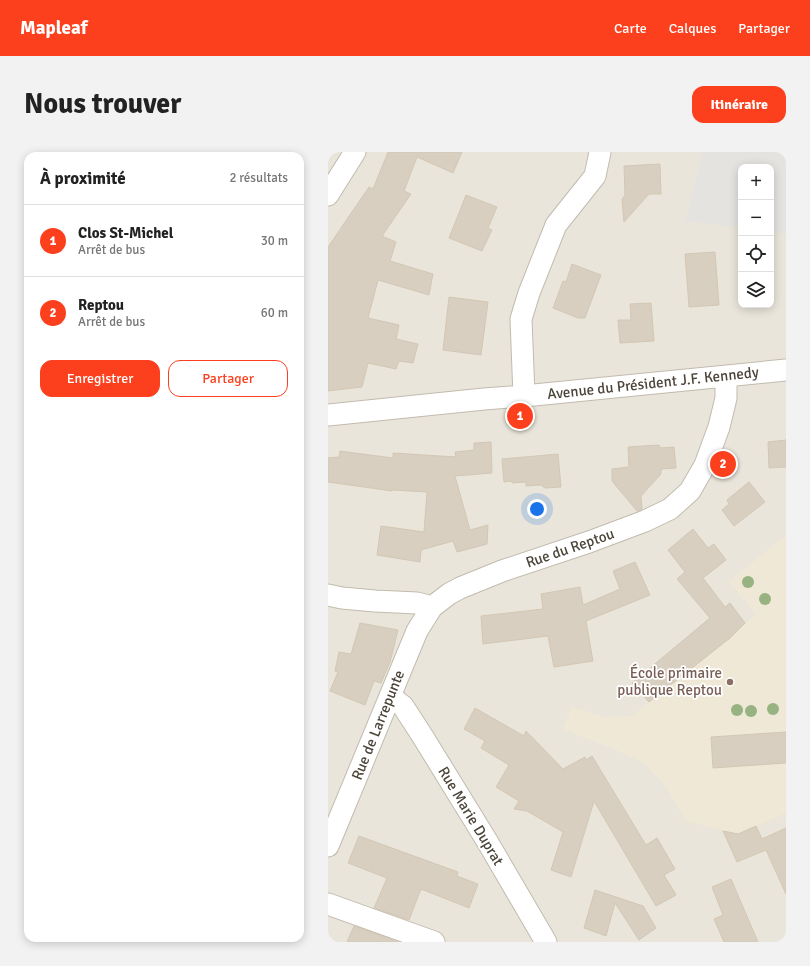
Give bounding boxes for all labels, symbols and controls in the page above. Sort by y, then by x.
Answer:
text: Mapleaf [20,16,88,40]
text: Carte [614,20,647,37]
text: Calques [669,20,716,37]
text: Partager [738,20,790,37]
button: Itinéraire [692,86,786,123]
text: Nous trouver [24,87,181,121]
map controls [738,164,774,308]
button: + [738,164,774,200]
text: À proximité [40,168,126,189]
text: 2 résultats [229,170,288,186]
button: − [738,200,774,236]
text: Clos St-Michel [78,224,173,242]
text: 1 [49,233,57,249]
text: 30 m [261,233,288,249]
button: locate [738,236,774,272]
text: Arrêt de bus [78,242,145,258]
button: layers [738,272,774,308]
text: Reptou [78,296,124,314]
text: 2 [49,305,57,321]
text: 60 m [261,305,288,321]
text: Arrêt de bus [78,314,145,330]
button: Enregistrer [40,360,160,397]
button: Partager [168,360,288,397]
street label: Avenue du Président J.F. Kennedy [546,363,760,403]
pin: 1 [507,401,533,431]
pin: 2 [710,449,736,479]
your location [527,499,547,519]
street label: Rue du Reptou [523,524,617,572]
place label: École primaire publique Reptou [617,663,722,699]
street label: Rue de Larrepunte [348,667,408,783]
marker: École primaire publique Reptou [725,677,735,687]
street label: Rue Marie Duprat [434,763,508,869]

